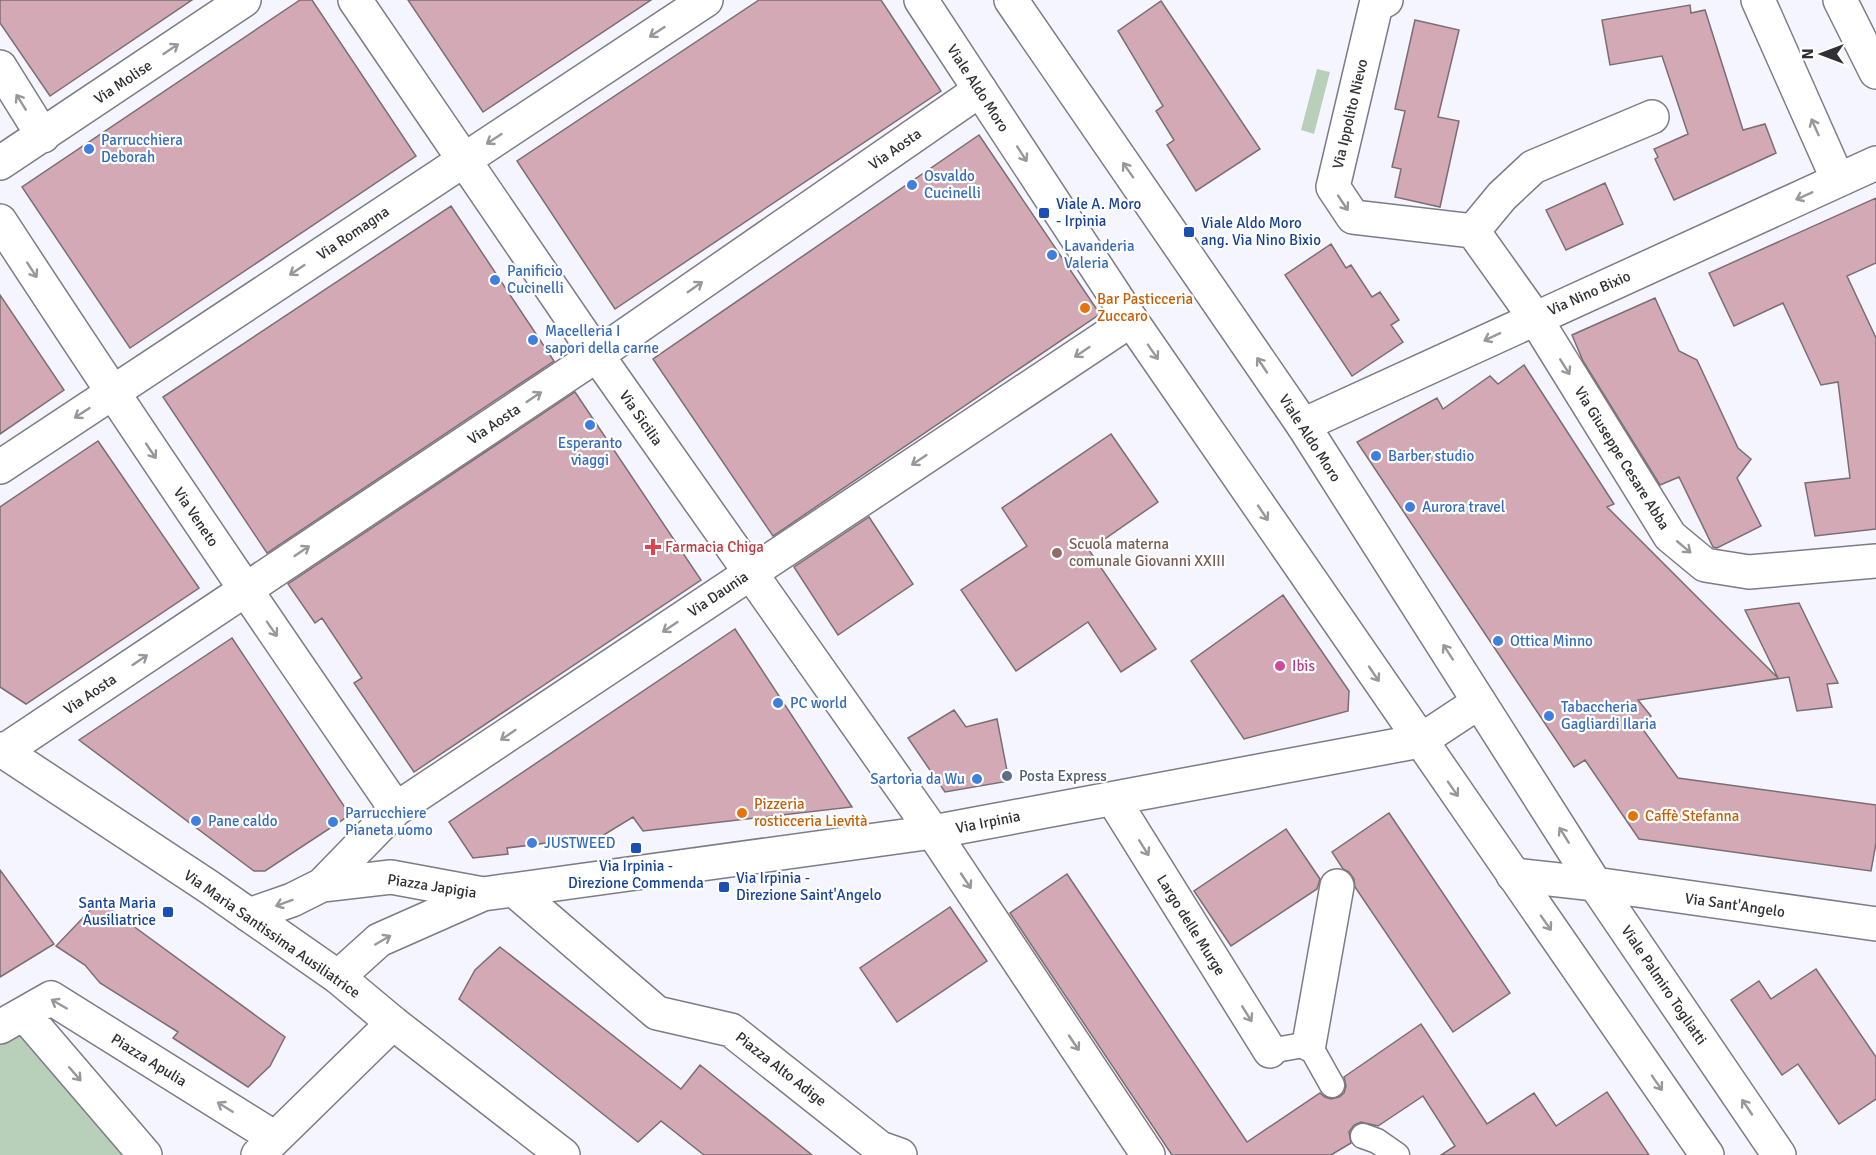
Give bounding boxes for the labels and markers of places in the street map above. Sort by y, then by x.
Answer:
place label: Parrucchiera Deborah [101,131,183,166]
marker: Parrucchiera Deborah [82,142,96,156]
place label: Osvaldo Cucinelli [924,167,981,202]
marker: Osvaldo Cucinelli [905,178,919,192]
place label: Viale A. Moro - Irpinia [1056,195,1141,230]
marker: Viale A. Moro - Irpinia [1037,206,1051,220]
place label: Viale Aldo Moro ang. Via Nino Bixio [1201,214,1321,249]
marker: Viale Aldo Moro ang. Via Nino Bixio [1182,225,1196,239]
place label: Lavanderia Valeria [1064,237,1135,272]
marker: Lavanderia Valeria [1045,248,1059,262]
place label: Panificio Cucinelli [507,262,564,297]
marker: Panificio Cucinelli [488,273,502,287]
place label: Bar Pasticceria Zuccaro [1097,290,1193,325]
marker: Bar Pasticceria Zuccaro [1078,301,1092,315]
place label: Macelleria I sapori della carne [545,322,659,357]
marker: Macelleria I sapori della carne [526,333,540,347]
marker: Esperanto viaggi [583,418,597,432]
place label: Esperanto viaggi [558,434,623,469]
place label: Barber studio [1388,447,1474,465]
marker: Barber studio [1369,449,1383,463]
place label: Aurora travel [1422,498,1505,516]
marker: Aurora travel [1403,500,1417,514]
place label: Scuola materna comunale Giovanni XXIII [1069,535,1225,570]
place label: Farmacia Chiga [665,538,764,556]
marker: Farmacia Chiga [646,540,660,554]
marker: Scuola materna comunale Giovanni XXIII [1050,546,1064,560]
place label: Ottica Minno [1510,632,1593,650]
marker: Ottica Minno [1491,634,1505,648]
place label: Ibis [1292,657,1315,675]
marker: Ibis [1273,659,1287,673]
place label: PC world [790,694,847,712]
marker: PC world [771,696,785,710]
place label: Tabaccheria Gagliardi Ilaria [1561,698,1657,733]
marker: Tabaccheria Gagliardi Ilaria [1542,709,1556,723]
place label: Posta Express [1019,767,1107,785]
marker: Posta Express [1000,769,1014,783]
place label: Sartoria da Wu [870,770,965,788]
marker: Sartoria da Wu [970,772,984,786]
place label: Pizzeria rosticceria Lievità [754,795,868,830]
place label: Parrucchiere Pianeta uomo [345,804,433,839]
marker: Pizzeria rosticceria Lievità [735,806,749,820]
place label: Caffè Stefanna [1645,807,1739,825]
marker: Caffè Stefanna [1626,809,1640,823]
place label: Pane caldo [208,812,278,830]
marker: Pane caldo [189,814,203,828]
marker: Parrucchiere Pianeta uomo [326,815,340,829]
place label: JUSTWEED [544,834,616,852]
marker: JUSTWEED [525,836,539,850]
marker: Via Irpinia - Direzione Commenda [629,841,643,855]
place label: Via Irpinia - Direzione Commenda [568,857,704,892]
place label: Via Irpinia - Direzione Saint'Angelo [736,869,882,904]
marker: Via Irpinia - Direzione Saint'Angelo [717,880,731,894]
place label: Santa Maria Ausiliatrice [79,894,156,929]
marker: Santa Maria Ausiliatrice [161,905,175,919]

